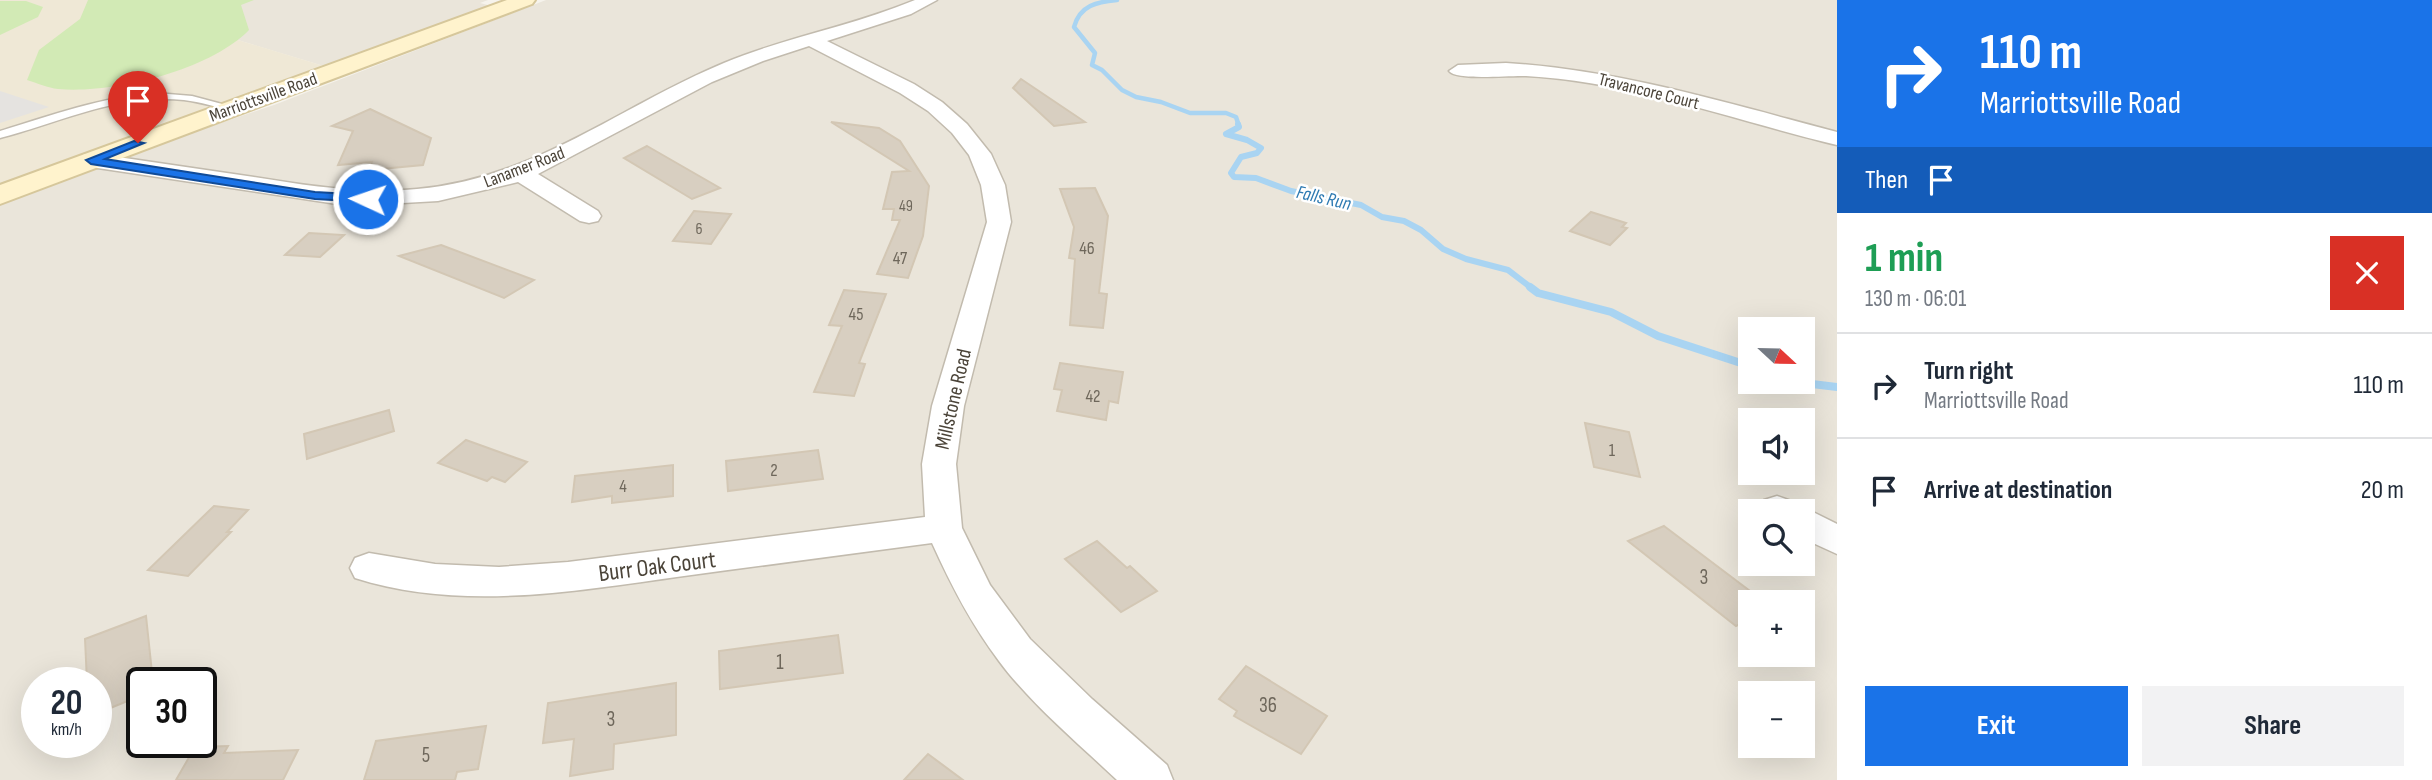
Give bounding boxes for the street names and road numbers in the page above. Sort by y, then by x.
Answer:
street label: Marriottsville Road [206,68,320,127]
street label: Travancore Court [1596,69,1702,114]
street label: Lanamer Road [481,142,568,193]
street label: Millstone Road [930,346,977,452]
street label: Burr Oak Court [597,545,717,588]

